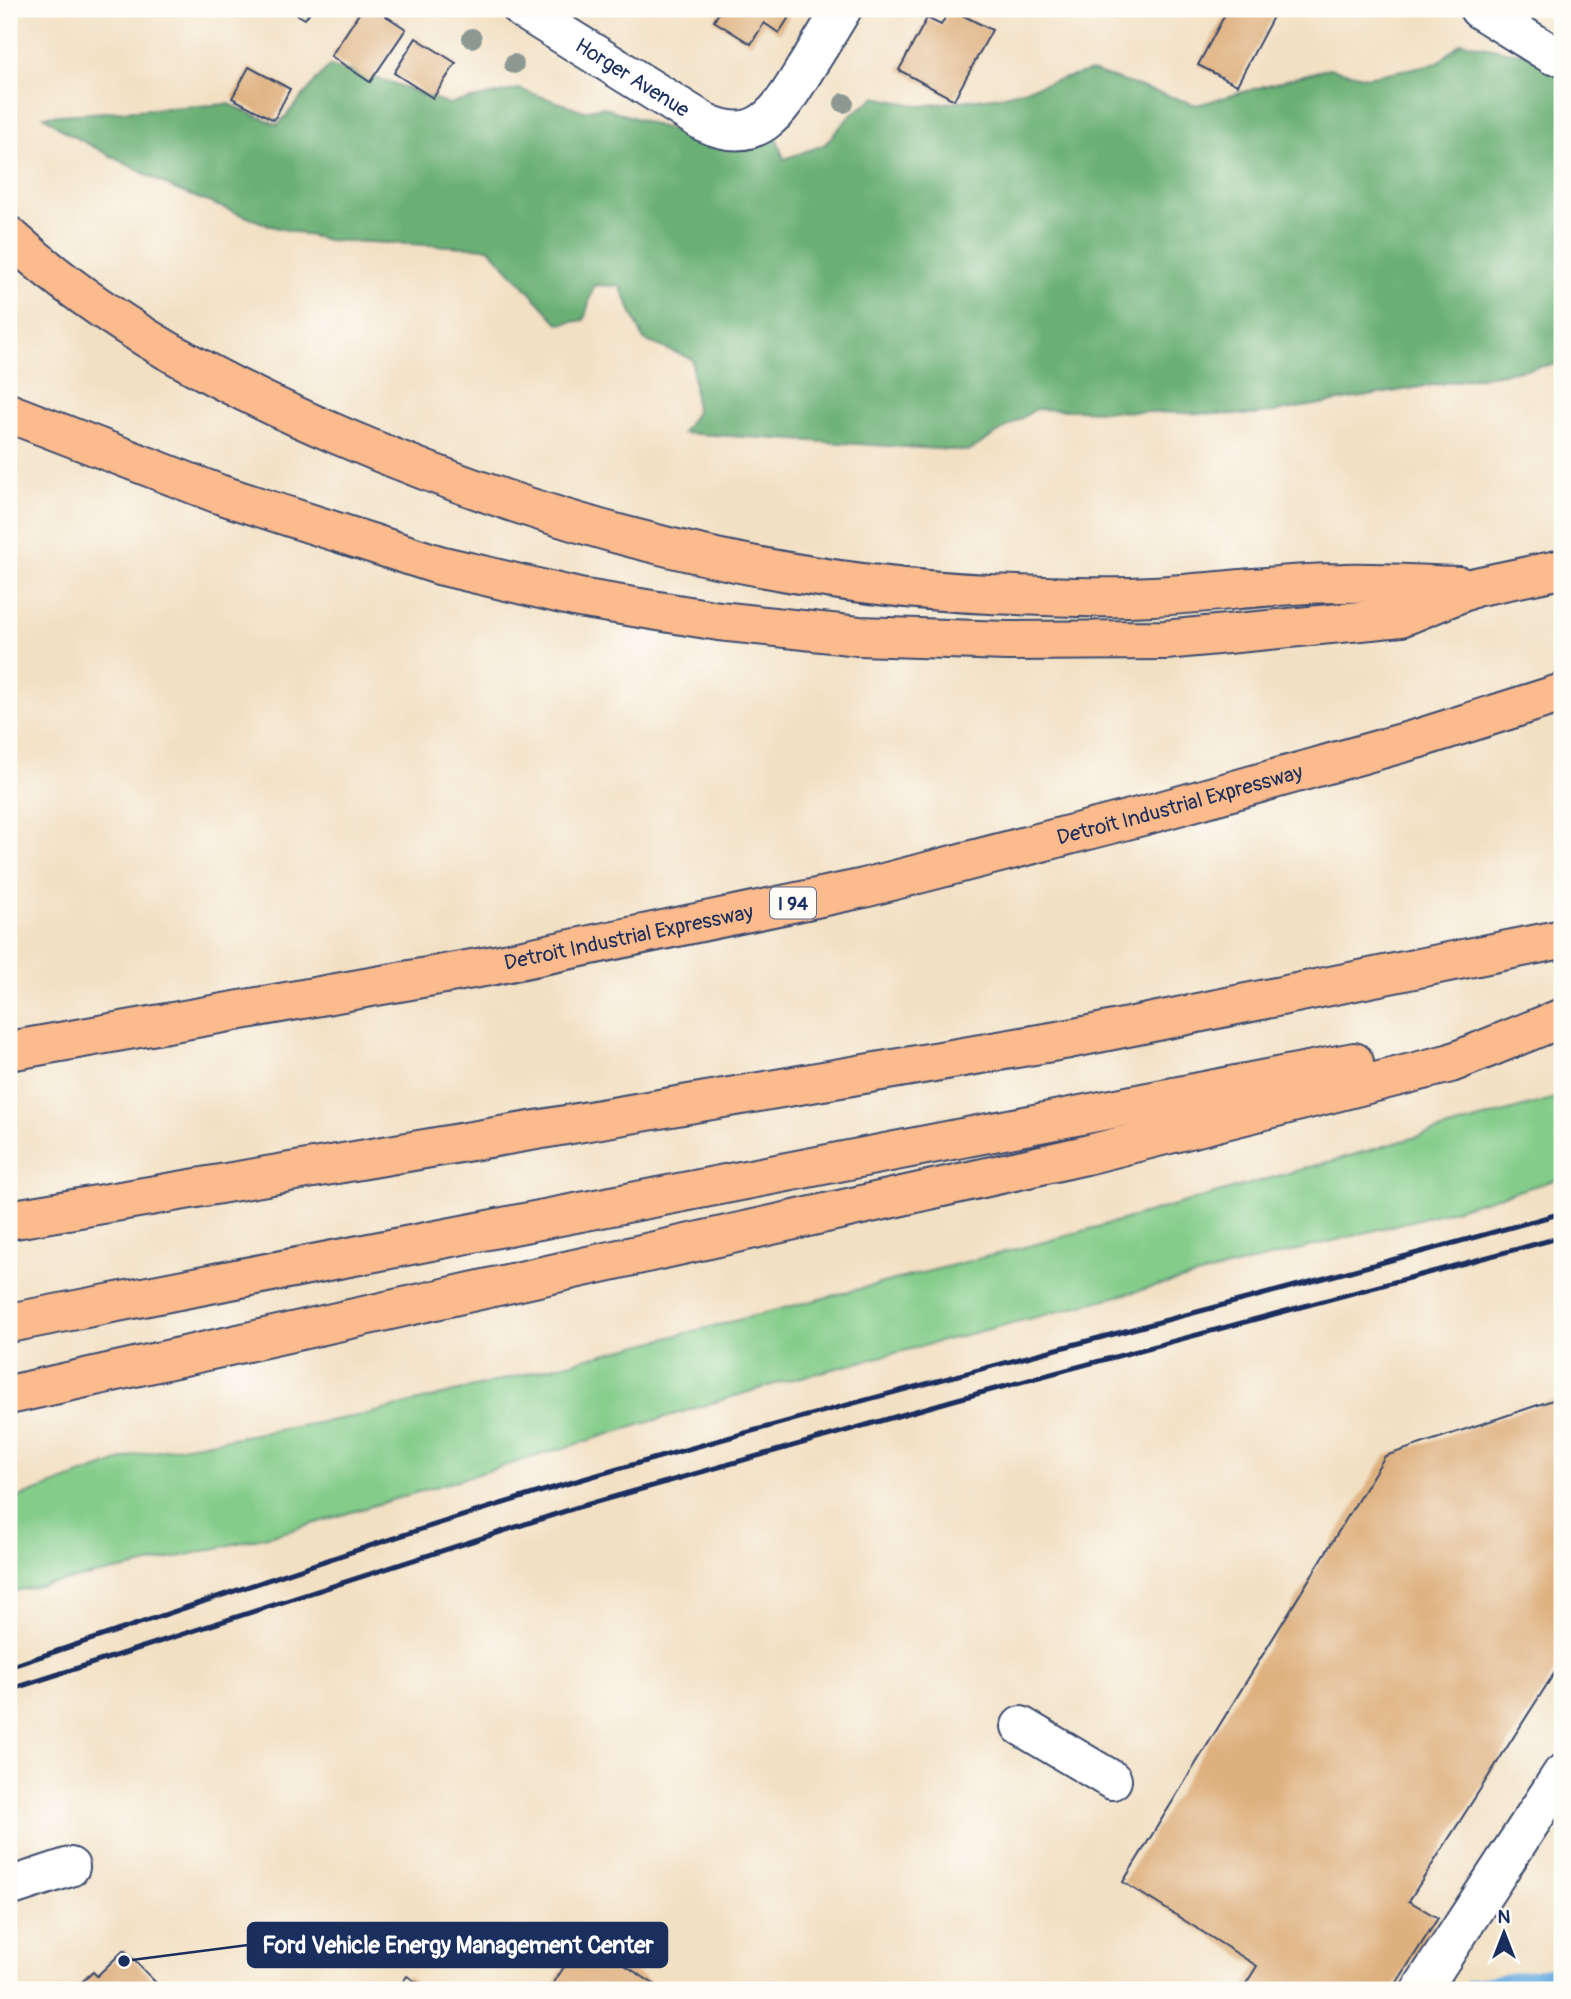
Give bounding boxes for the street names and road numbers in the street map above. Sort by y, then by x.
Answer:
street label: Horger Avenue [570,32,695,124]
street label: Detroit Industrial Expressway [1054,759,1306,852]
road number: I 94 [770,888,816,918]
street label: Detroit Industrial Expressway [502,898,756,977]

